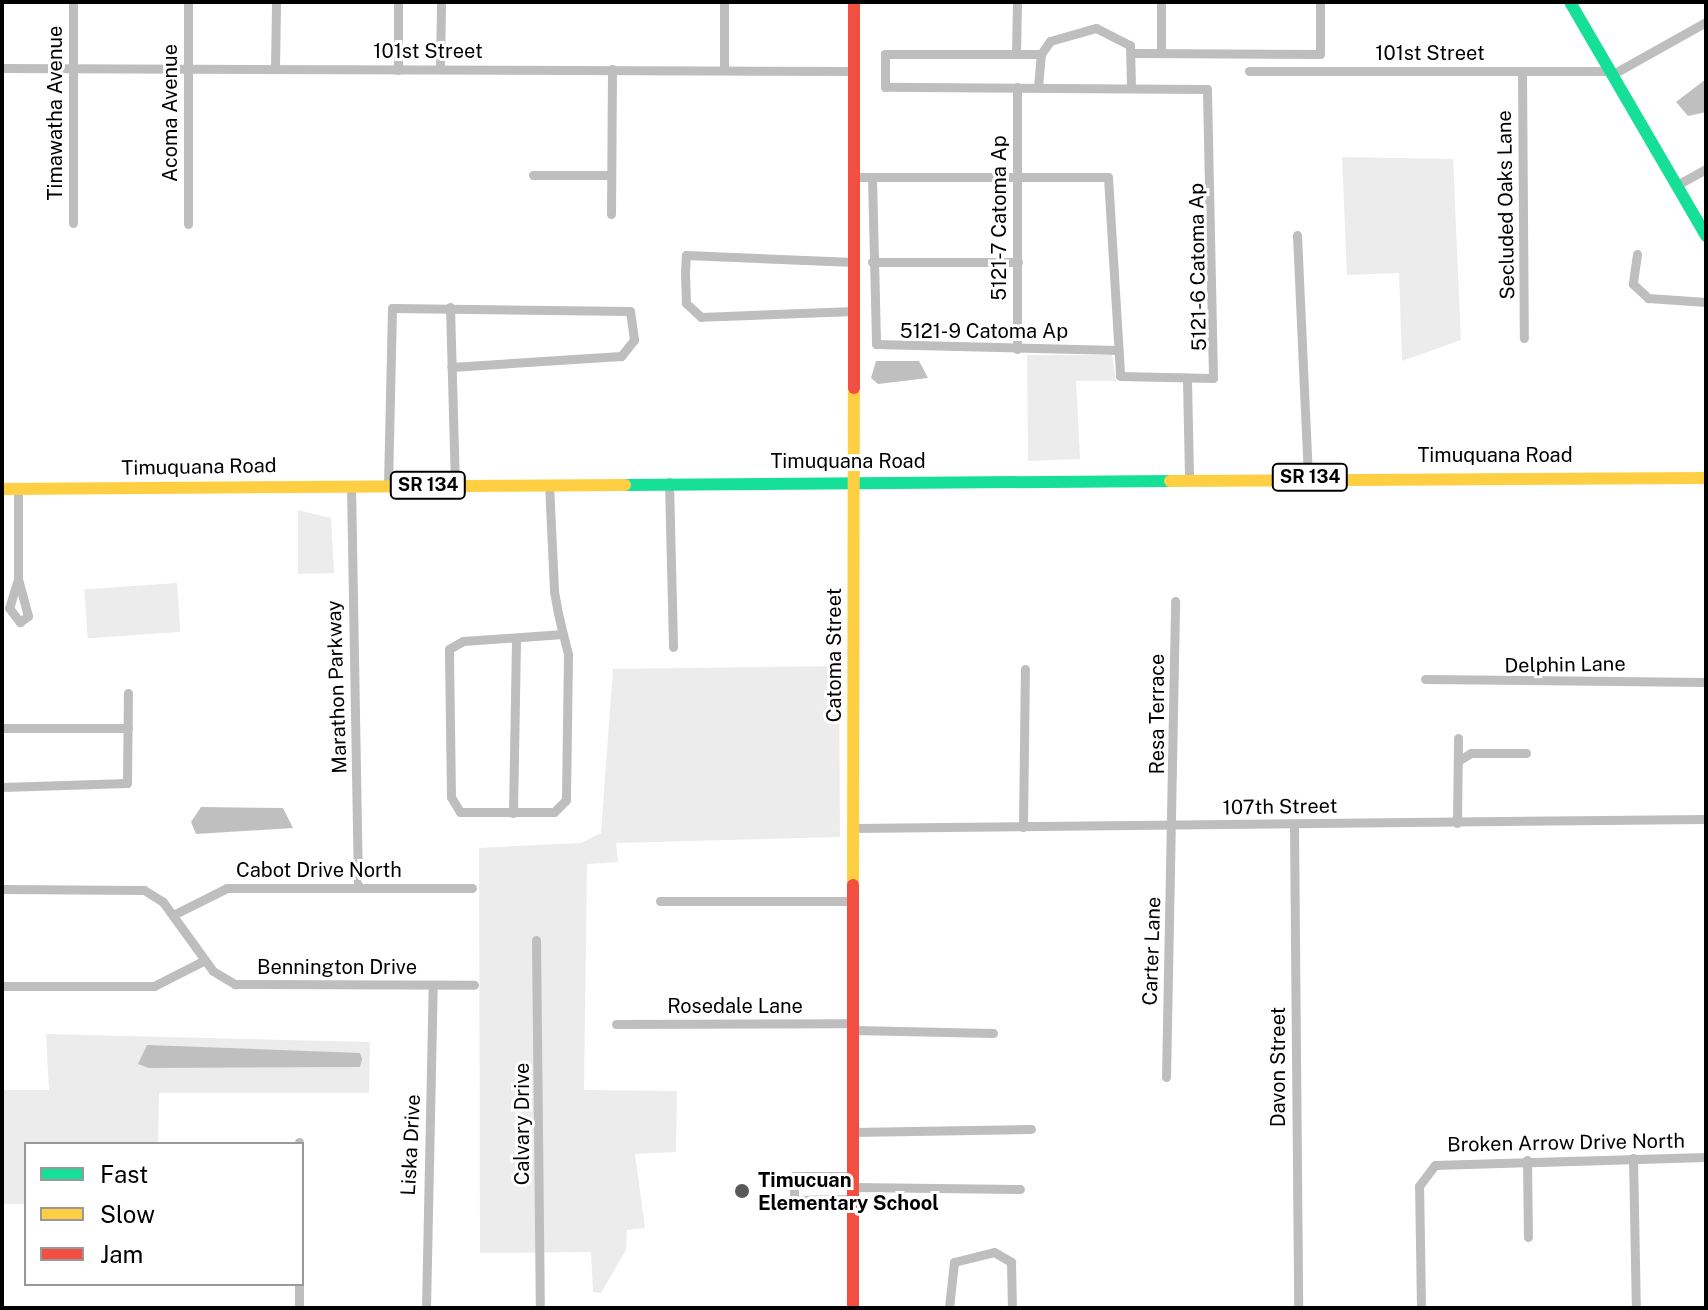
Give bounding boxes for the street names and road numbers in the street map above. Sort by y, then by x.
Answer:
street label: Timawatha Avenue [43,26,67,200]
street label: 101st Street [373,39,483,63]
street label: 101st Street [1375,41,1485,65]
street label: Acoma Avenue [158,44,182,182]
street label: Secluded Oaks Lane [1492,110,1520,300]
street label: 5121-7 Catoma Ap [987,135,1011,301]
street label: 5121-6 Catoma Ap [1185,183,1211,351]
street label: 5121-9 Catoma Ap [900,319,1068,343]
street label: Timuquana Road [1417,443,1573,467]
street label: Timuquana Road [770,449,926,473]
street label: Timuquana Road [121,454,277,480]
road number: SR 134 [1270,463,1350,491]
road number: SR 134 [388,471,468,499]
street label: Catoma Street [822,588,846,722]
street label: Marathon Parkway [322,600,352,774]
street label: Delphin Lane [1504,652,1626,678]
street label: Resa Terrace [1145,654,1169,774]
street label: 107th Street [1222,794,1338,820]
street label: Cabot Drive North [236,858,402,882]
street label: Carter Lane [1138,896,1166,1006]
street label: Bennington Drive [257,955,417,979]
street label: Rosedale Lane [667,994,803,1018]
street label: Davon Street [1266,1007,1290,1127]
street label: Calvary Drive [510,1063,534,1185]
street label: Liska Drive [396,1094,426,1196]
street label: Broken Arrow Drive North [1447,1129,1685,1157]

